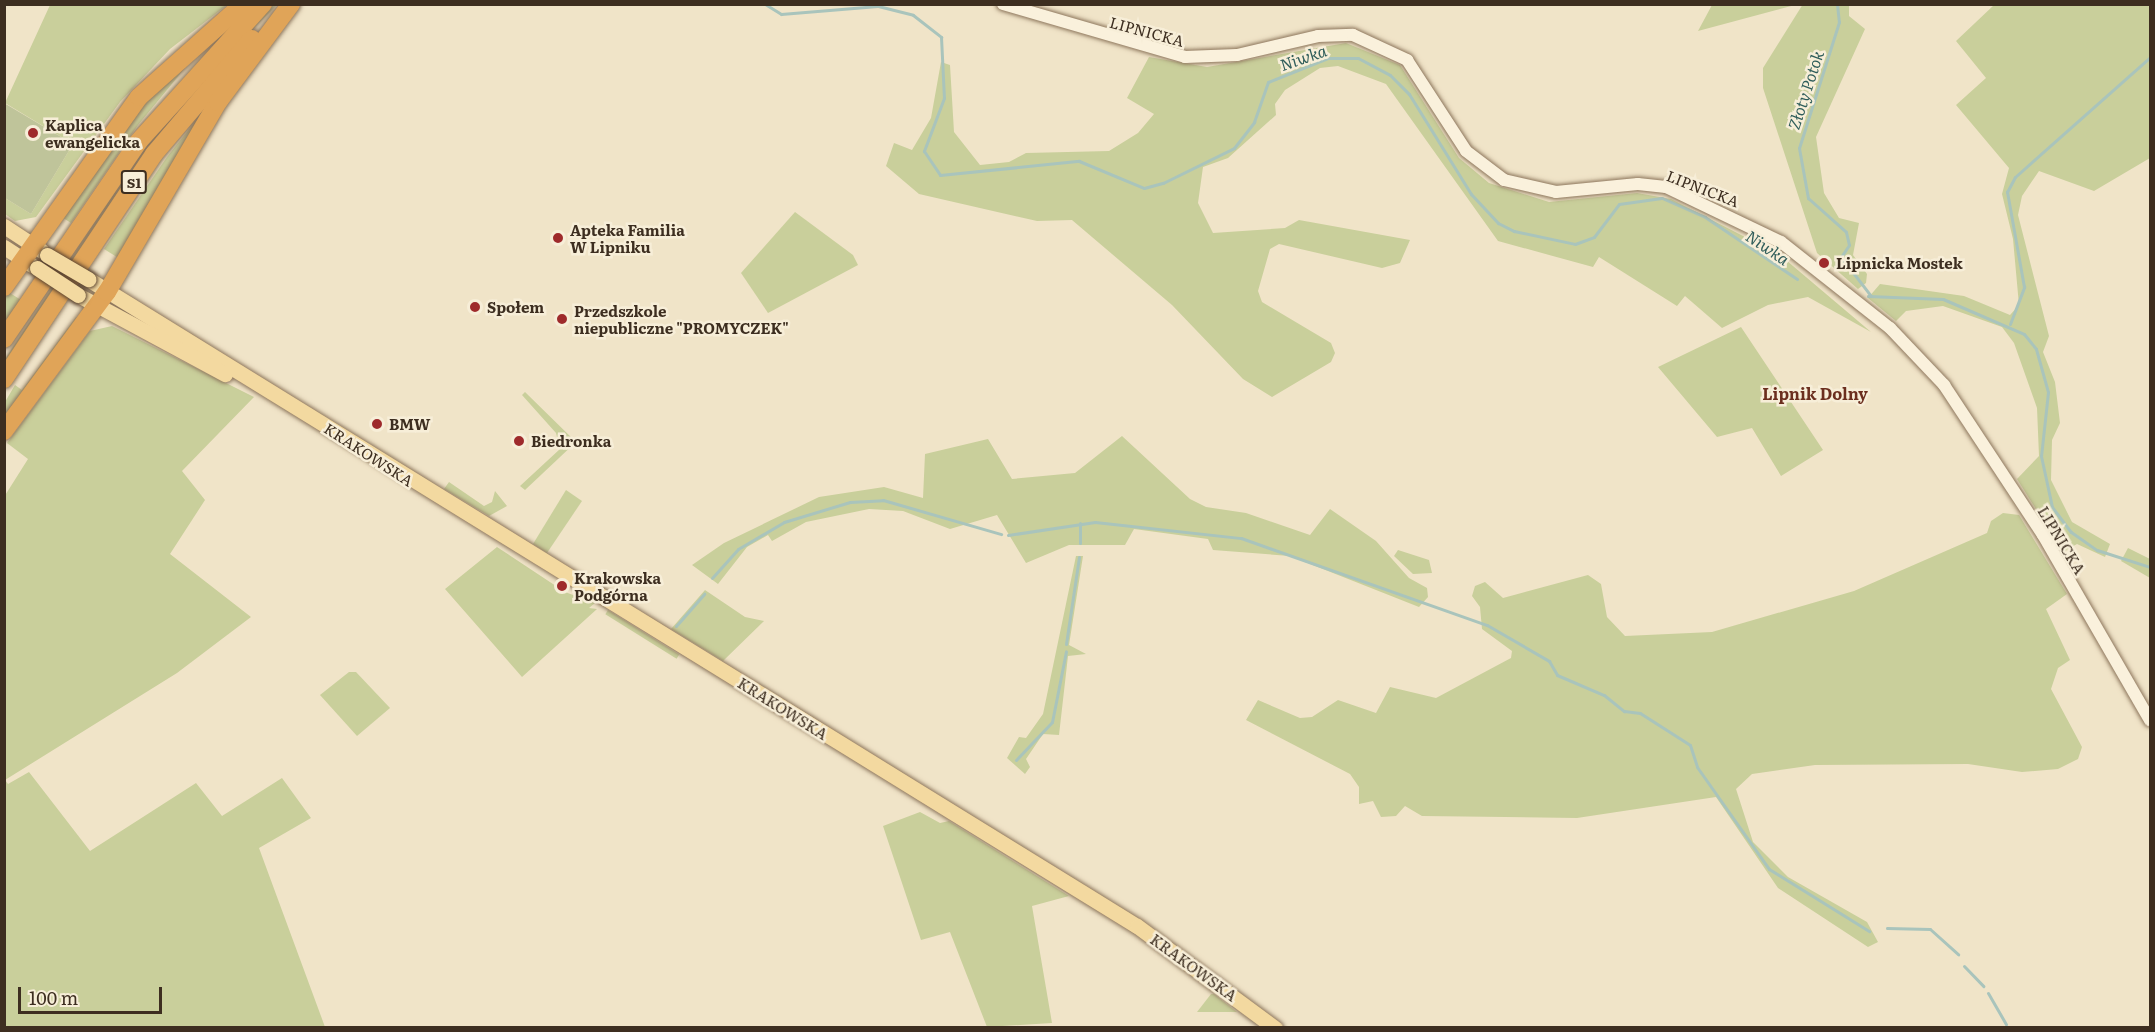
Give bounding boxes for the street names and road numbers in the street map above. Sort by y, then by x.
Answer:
street label: LIPNICKA [1108,12,1186,50]
street label: LIPNICKA [1664,166,1742,210]
road number: S1 [120,171,148,193]
street label: KRAKOWSKA [321,419,417,489]
street label: LIPNICKA [2035,503,2089,577]
street label: KRAKOWSKA [735,673,831,743]
street label: KRAKOWSKA [1147,930,1241,1004]

